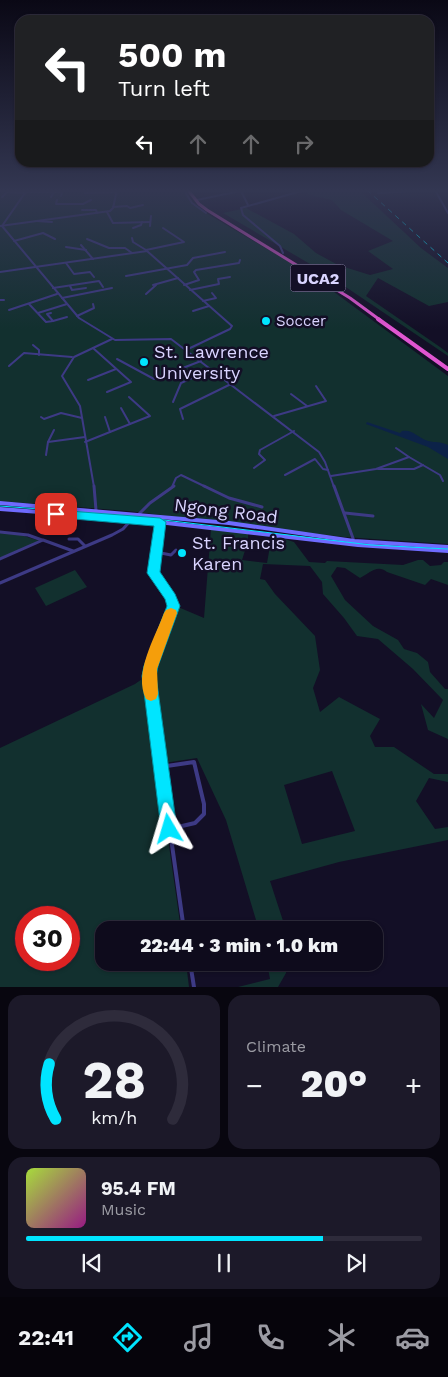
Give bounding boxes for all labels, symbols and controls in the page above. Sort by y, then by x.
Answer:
text: 500 m [118,34,226,76]
icon: left [35,35,100,100]
text: Turn left [118,76,210,101]
icon: left [131,130,159,158]
icon: ahead [184,130,212,158]
icon: ahead [237,130,265,158]
icon: right [290,130,318,158]
road number: UCA2 [290,264,346,292]
place label: Soccer [276,312,326,330]
marker: Soccer [260,315,272,327]
place label: St. Lawrence University [154,341,269,383]
marker: St. Lawrence University [138,356,150,368]
pin [35,493,77,535]
street label: Ngong Road [173,494,279,527]
icon: arrive [42,500,70,528]
place label: St. Francis Karen [192,532,285,574]
marker: St. Francis Karen [176,547,188,559]
position arrow [142,802,194,854]
speed limit sign: 30 [15,906,80,971]
text: 22:44 · 3 min · 1.0 km [140,934,338,957]
text: Climate [246,1037,306,1056]
text: 28 [82,1050,146,1111]
text: 20° [301,1062,367,1106]
text: − [246,1069,263,1102]
text: + [405,1069,422,1102]
text: km/h [91,1107,137,1128]
text: 95.4 FM [101,1177,176,1200]
text: Music [101,1200,146,1219]
icon: previous [78,1249,106,1277]
icon: pause [210,1249,238,1277]
icon: next [342,1249,370,1277]
icon: directions [110,1320,145,1355]
icon: music [181,1320,216,1355]
icon: phone [253,1320,288,1355]
icon: climate [324,1320,359,1355]
icon: car [395,1320,430,1355]
text: 22:41 [18,1325,74,1350]

